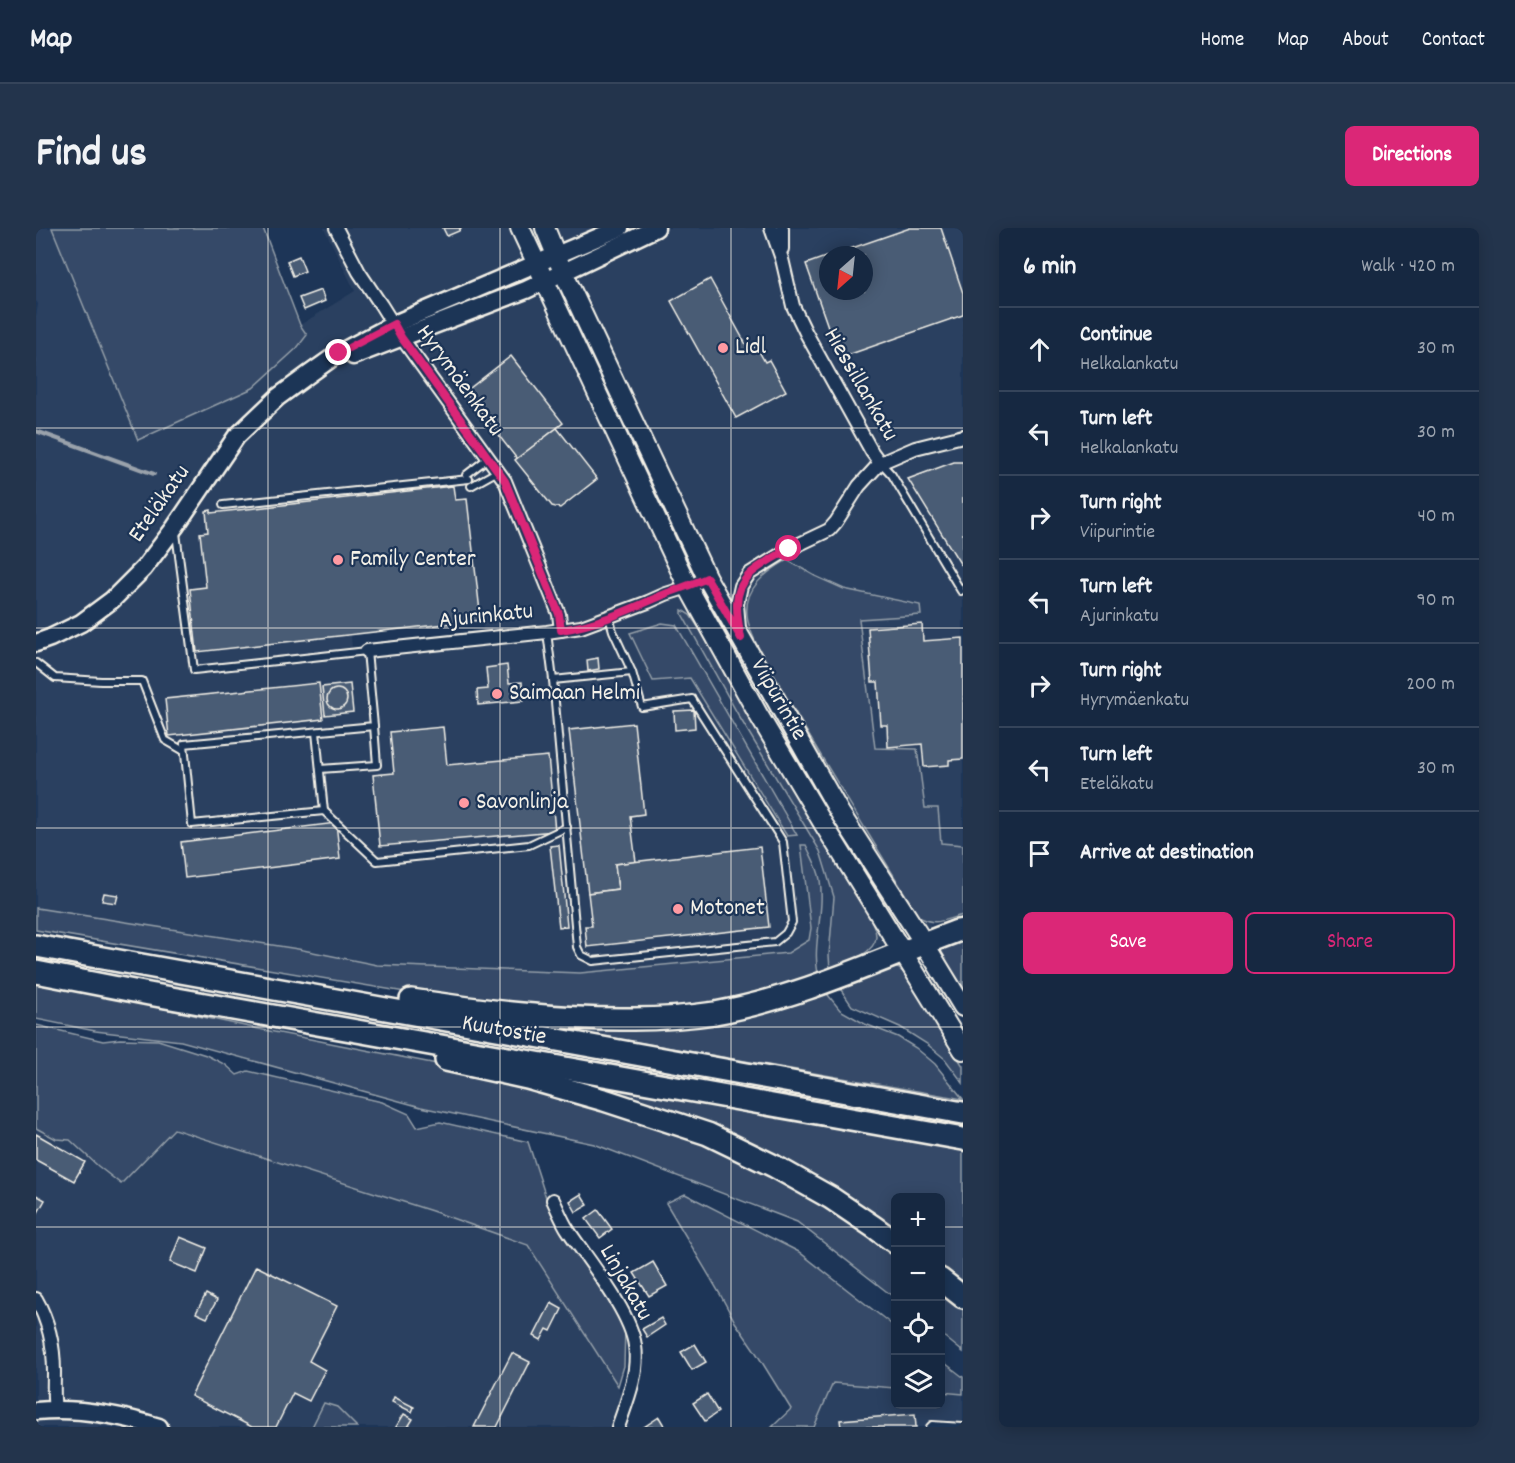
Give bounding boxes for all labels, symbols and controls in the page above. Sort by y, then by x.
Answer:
text: Map [30,21,72,61]
text: Home [1200,26,1244,56]
text: Map [1277,26,1309,56]
text: About [1342,26,1389,56]
text: Contact [1422,26,1485,56]
text: Find us [36,126,147,186]
button: Directions [1345,126,1479,186]
north arrow [819,246,873,300]
text: 6 min [1023,249,1076,286]
text: Walk · 420 m [1361,253,1455,281]
street label: Hyrymäenkatu [407,318,511,444]
text: Continue [1080,320,1152,351]
street label: Hiessillankatu [814,322,906,448]
place label: Lidl [735,331,766,365]
icon: ahead [1023,333,1056,366]
text: 30 m [1417,335,1455,363]
route end [325,339,351,365]
marker: Lidl [716,341,730,355]
text: Helkalankatu [1080,351,1178,379]
text: Turn left [1080,404,1152,435]
icon: left [1023,417,1056,450]
text: 30 m [1417,419,1455,447]
text: Helkalankatu [1080,435,1178,463]
street label: Eteläkatu [121,458,199,550]
text: Turn right [1080,488,1162,519]
icon: right [1023,501,1056,534]
text: 40 m [1417,503,1455,531]
text: Viipurintie [1080,519,1155,547]
route start [775,535,801,561]
place label: Family Center [350,543,476,577]
marker: Family Center [331,553,345,567]
text: Turn left [1080,572,1152,603]
icon: left [1023,585,1056,618]
text: 90 m [1417,587,1455,615]
street label: Ajurinkatu [437,595,535,639]
text: Ajurinkatu [1080,603,1159,631]
street label: Viipurintie [741,653,815,747]
text: Turn right [1080,656,1162,687]
icon: right [1023,669,1056,702]
text: 200 m [1406,671,1455,699]
place label: Saimaan Helmi [509,677,640,711]
marker: Saimaan Helmi [490,687,504,701]
text: Hyrymäenkatu [1080,687,1189,715]
text: Turn left [1080,740,1152,771]
icon: left [1023,753,1056,786]
text: 30 m [1417,755,1455,783]
text: Eteläkatu [1080,771,1154,799]
place label: Savonlinja [476,786,569,820]
marker: Savonlinja [457,796,471,810]
icon: arrive [1023,837,1056,870]
text: Arrive at destination [1080,838,1254,869]
place label: Motonet [690,892,765,926]
marker: Motonet [671,902,685,916]
button: Save [1023,912,1233,974]
button: Share [1245,912,1455,974]
street label: Kuutostie [459,1007,549,1055]
map controls [891,1193,945,1409]
button: + [891,1193,945,1247]
street label: Linjakatu [589,1238,661,1328]
button: − [891,1247,945,1301]
button: locate [891,1301,945,1355]
button: layers [891,1355,945,1409]

